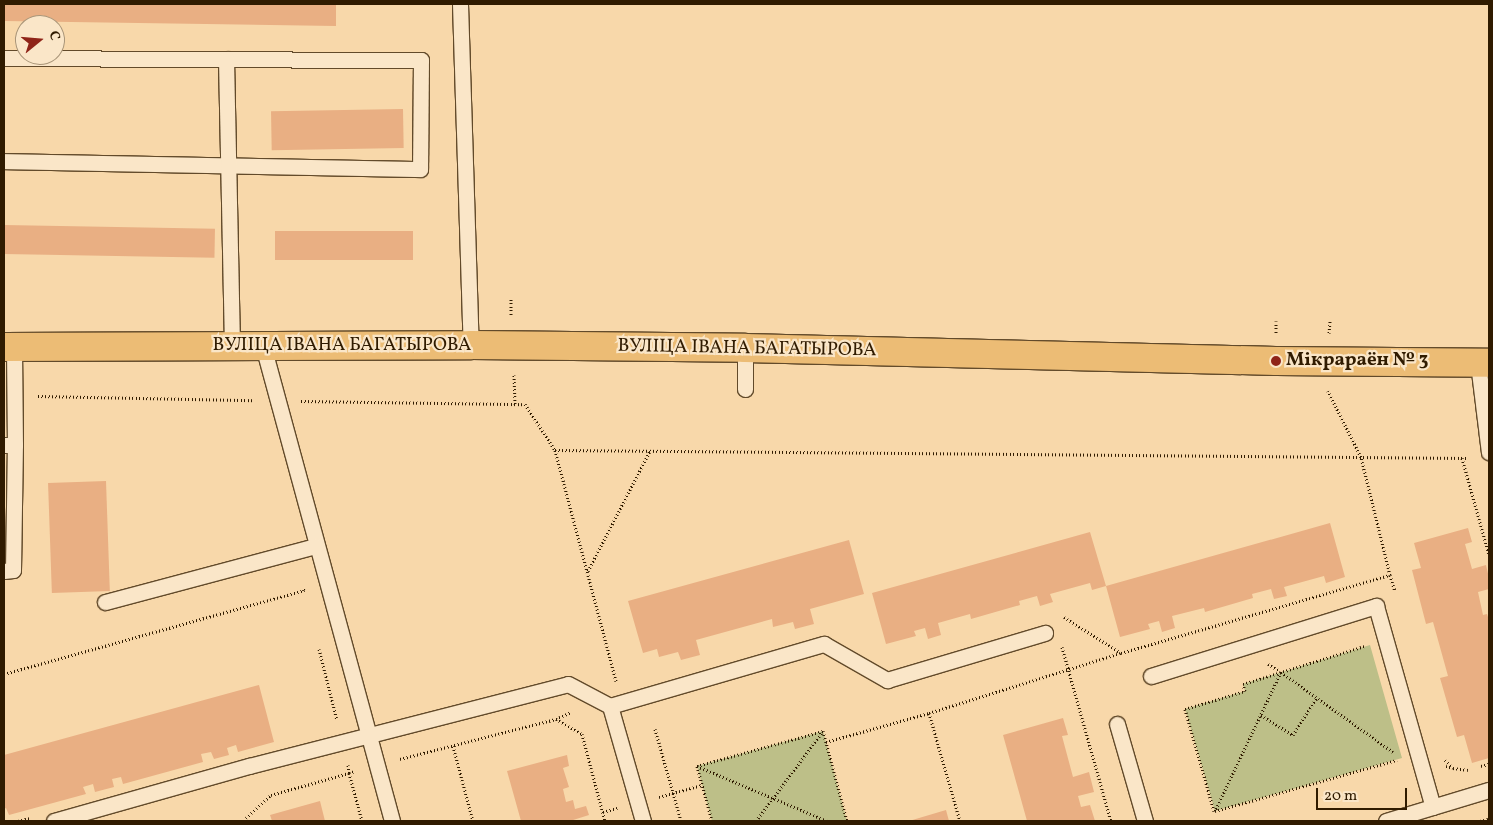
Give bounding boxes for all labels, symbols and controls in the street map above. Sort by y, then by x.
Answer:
north arrow [15,15,65,65]
text: С [43,29,64,43]
street label: ВУЛІЦА ІВАНА БАГАТЫРОВА [213,335,471,357]
street label: ВУЛІЦА ІВАНА БАГАТЫРОВА [617,335,877,363]
place label: Мікрараён № 3 [1286,350,1428,372]
marker: Мікрараён № 3 [1270,355,1282,367]
scale bar [1318,778,1409,810]
text: 20 m [1324,786,1357,807]

